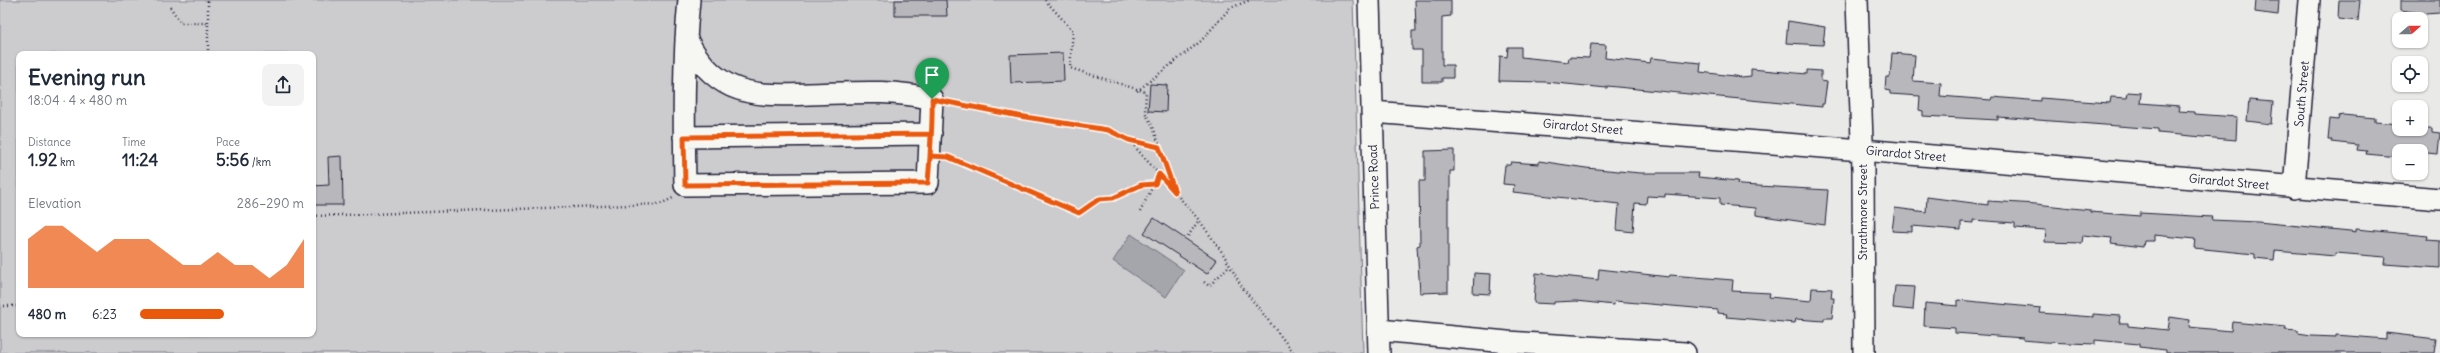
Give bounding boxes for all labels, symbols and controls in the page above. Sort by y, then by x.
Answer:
north arrow [2392,12,2428,48]
map controls [2392,12,2428,180]
button: locate [2392,56,2428,92]
pin [915,58,949,99]
street label: South Street [2291,60,2312,128]
text: Evening run [28,63,146,91]
button: share [262,64,304,106]
icon: arrive [921,64,943,86]
text: 18:04 · 4 × 480 m [28,92,127,109]
button: + [2392,100,2428,136]
street label: Girardot Street [1542,116,1624,137]
text: Distance [28,135,71,149]
text: Time [122,135,146,149]
text: Pace [216,135,240,149]
street label: Girardot Street [1865,143,1947,164]
street label: Prince Road [1365,144,1382,210]
button: − [2392,144,2428,180]
text: 1.92 [28,149,57,171]
text: 11:24 [122,149,158,171]
text: 5:56 [216,149,249,171]
text: km [57,155,75,169]
text: /km [249,155,271,169]
street label: Strathmore Street [1855,164,1870,260]
street label: Girardot Street [2188,171,2270,192]
text: Elevation [28,195,81,212]
text: 286–290 m [237,195,304,212]
text: 480 m [28,306,66,323]
text: 6:23 [92,306,117,323]

